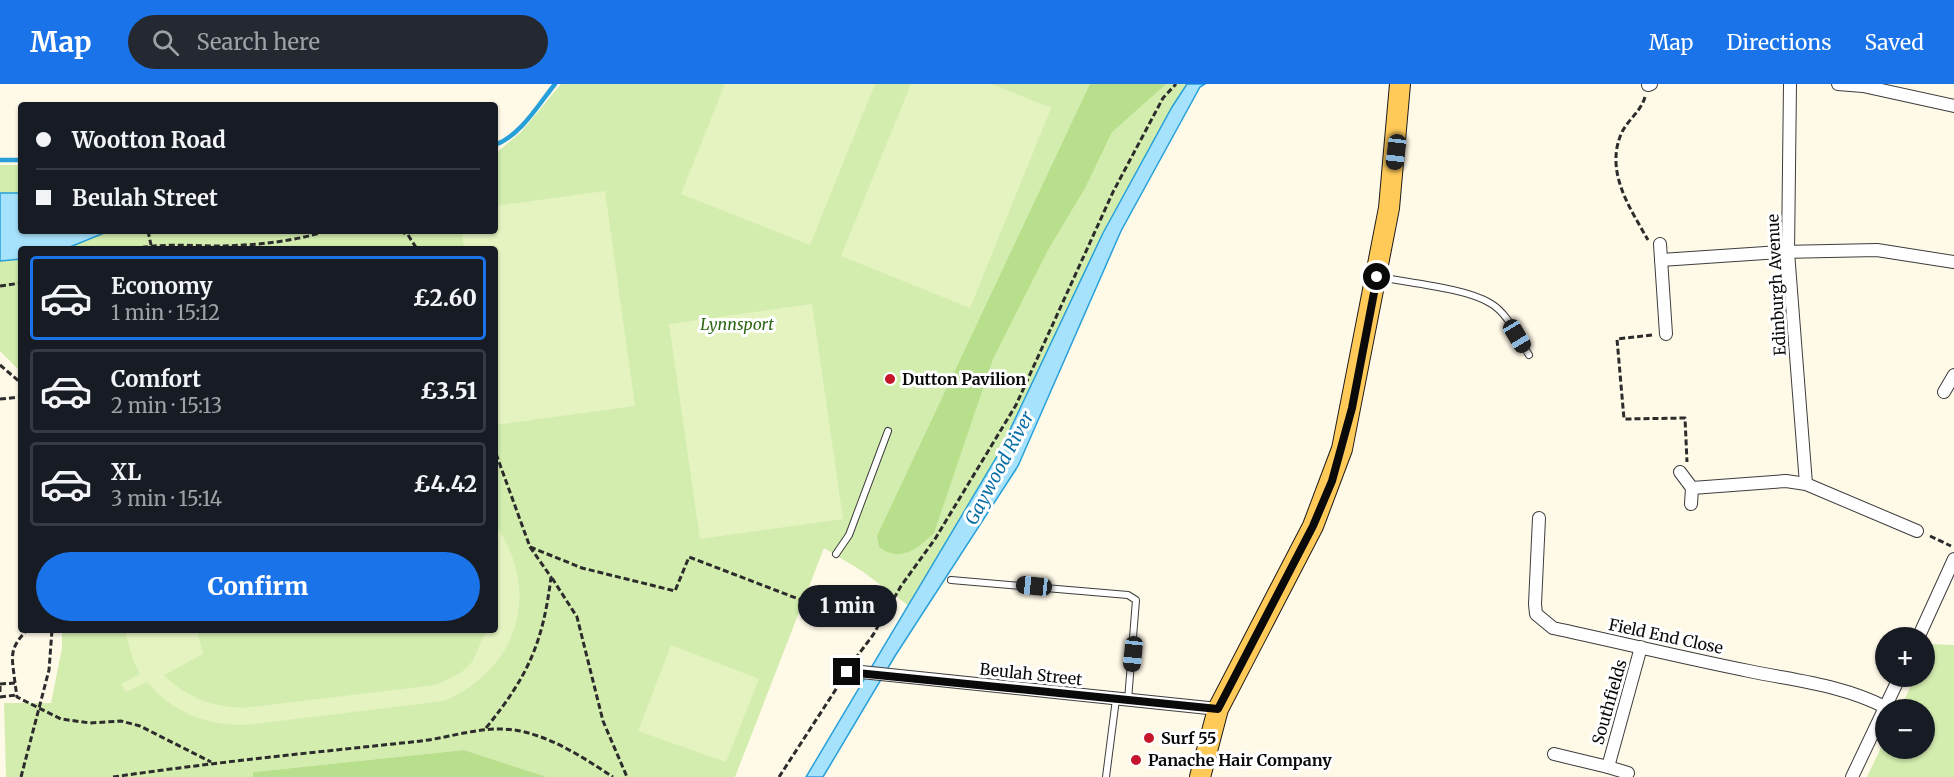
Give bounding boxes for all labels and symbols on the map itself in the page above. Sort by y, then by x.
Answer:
car [1385,133,1407,171]
street label: Edinburgh Avenue [1762,214,1790,356]
route start [1363,263,1390,290]
park label: Lynnsport [700,314,774,334]
car [1500,316,1534,356]
place label: Dutton Pavilion [902,369,1026,389]
marker: Dutton Pavilion [883,372,897,386]
water label: Gaywood River [960,407,1039,529]
car [1015,575,1053,597]
callout: 1 min [798,585,896,627]
street label: Field End Close [1607,614,1725,658]
car [1122,635,1144,673]
street label: Southfields [1587,657,1631,747]
route end [833,658,860,685]
street label: Beulah Street [979,659,1084,689]
place label: Surf 55 [1161,728,1216,748]
marker: Surf 55 [1142,731,1156,745]
place label: Panache Hair Company [1148,750,1332,770]
marker: Panache Hair Company [1129,753,1143,767]

